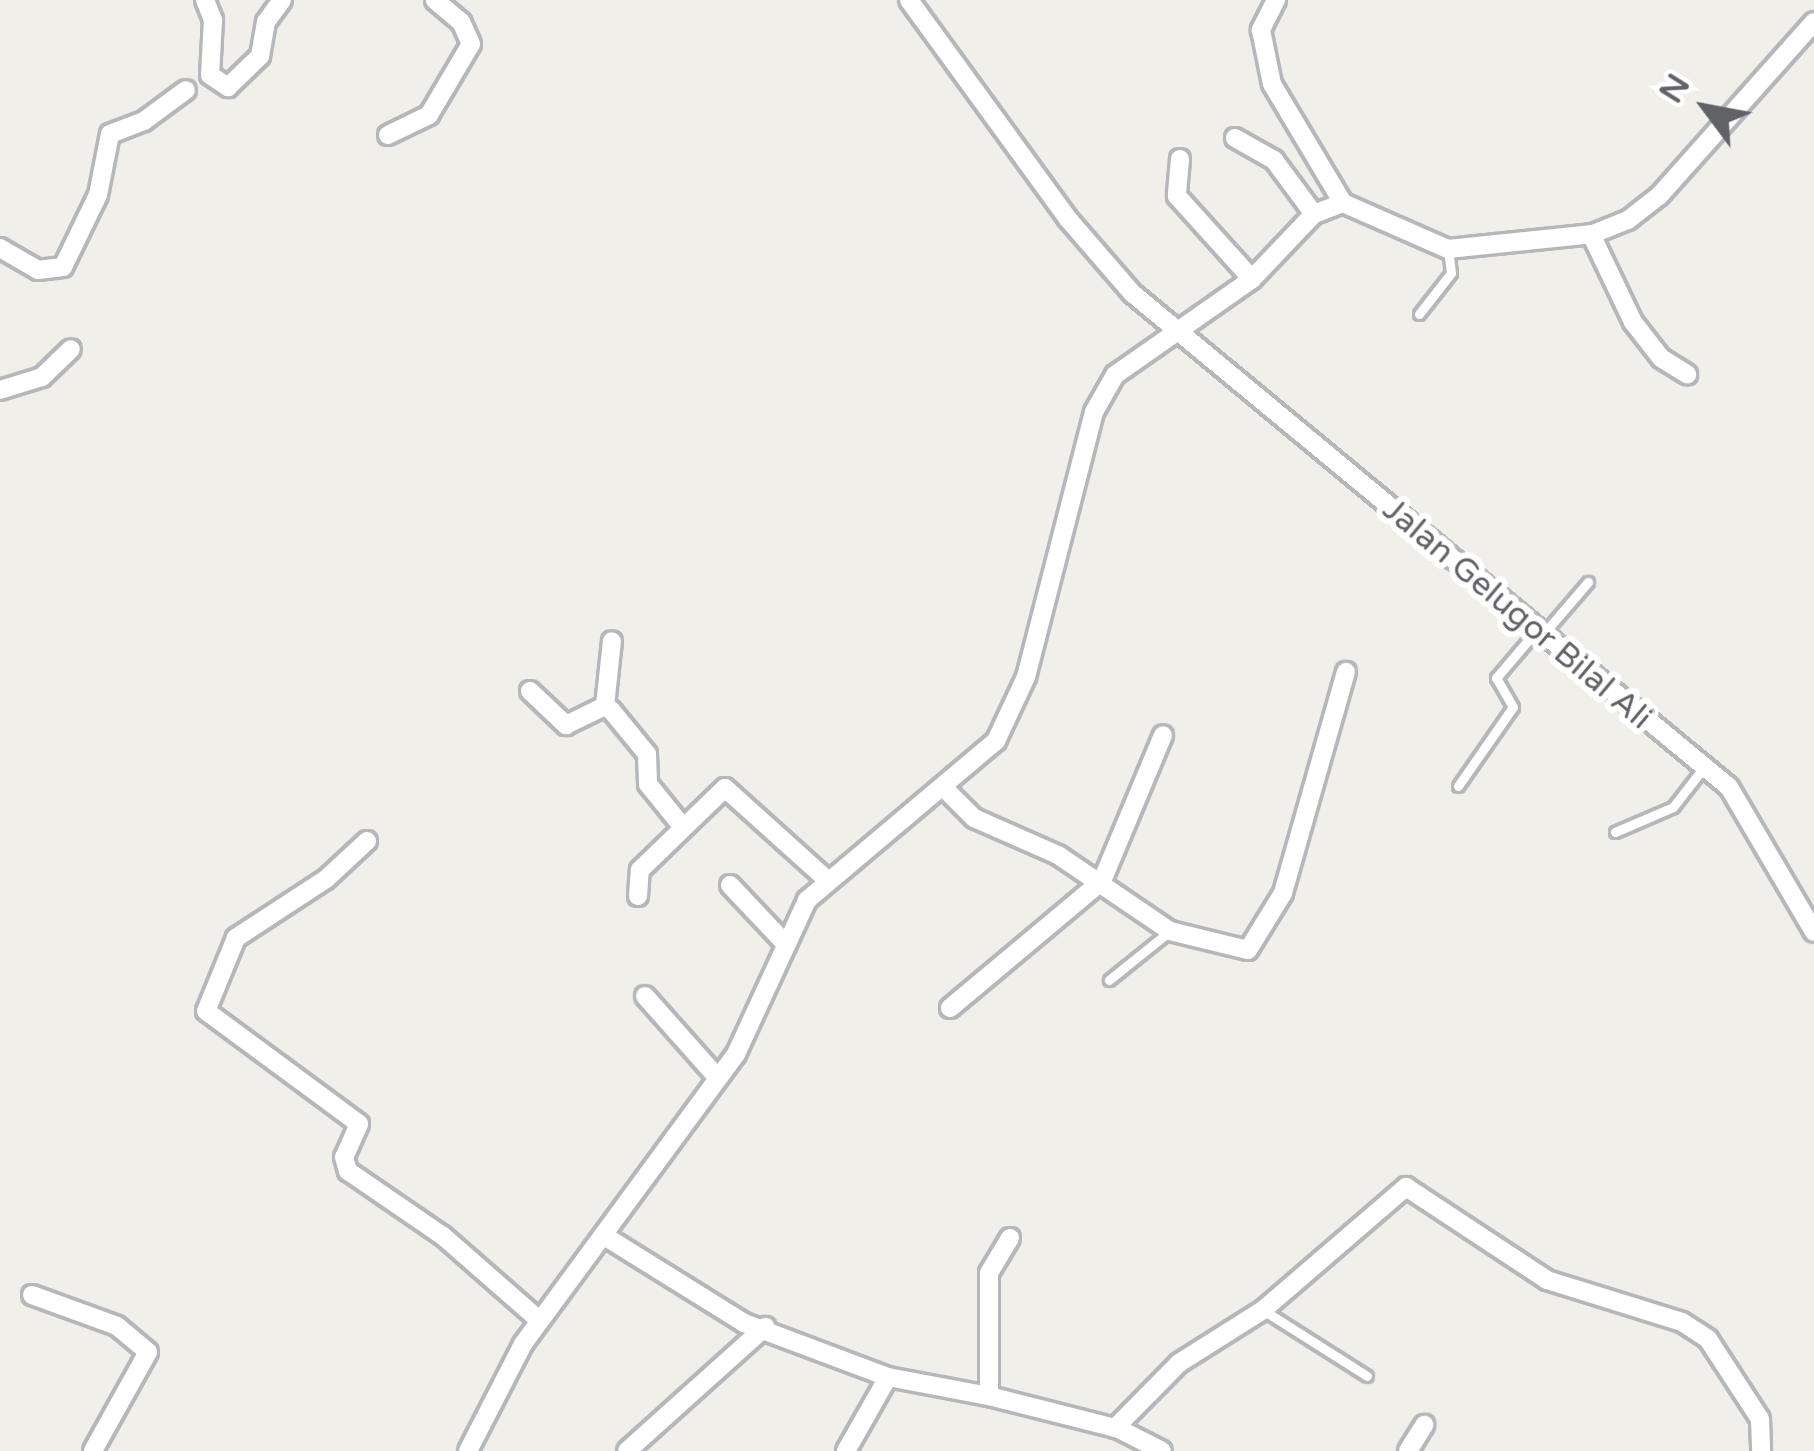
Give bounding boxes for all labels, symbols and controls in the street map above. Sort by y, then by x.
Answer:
north arrow [1646,48,1766,168]
text: N [1651,67,1699,110]
street label: Jalan Gelugor Bilal Ali [1375,490,1659,738]

